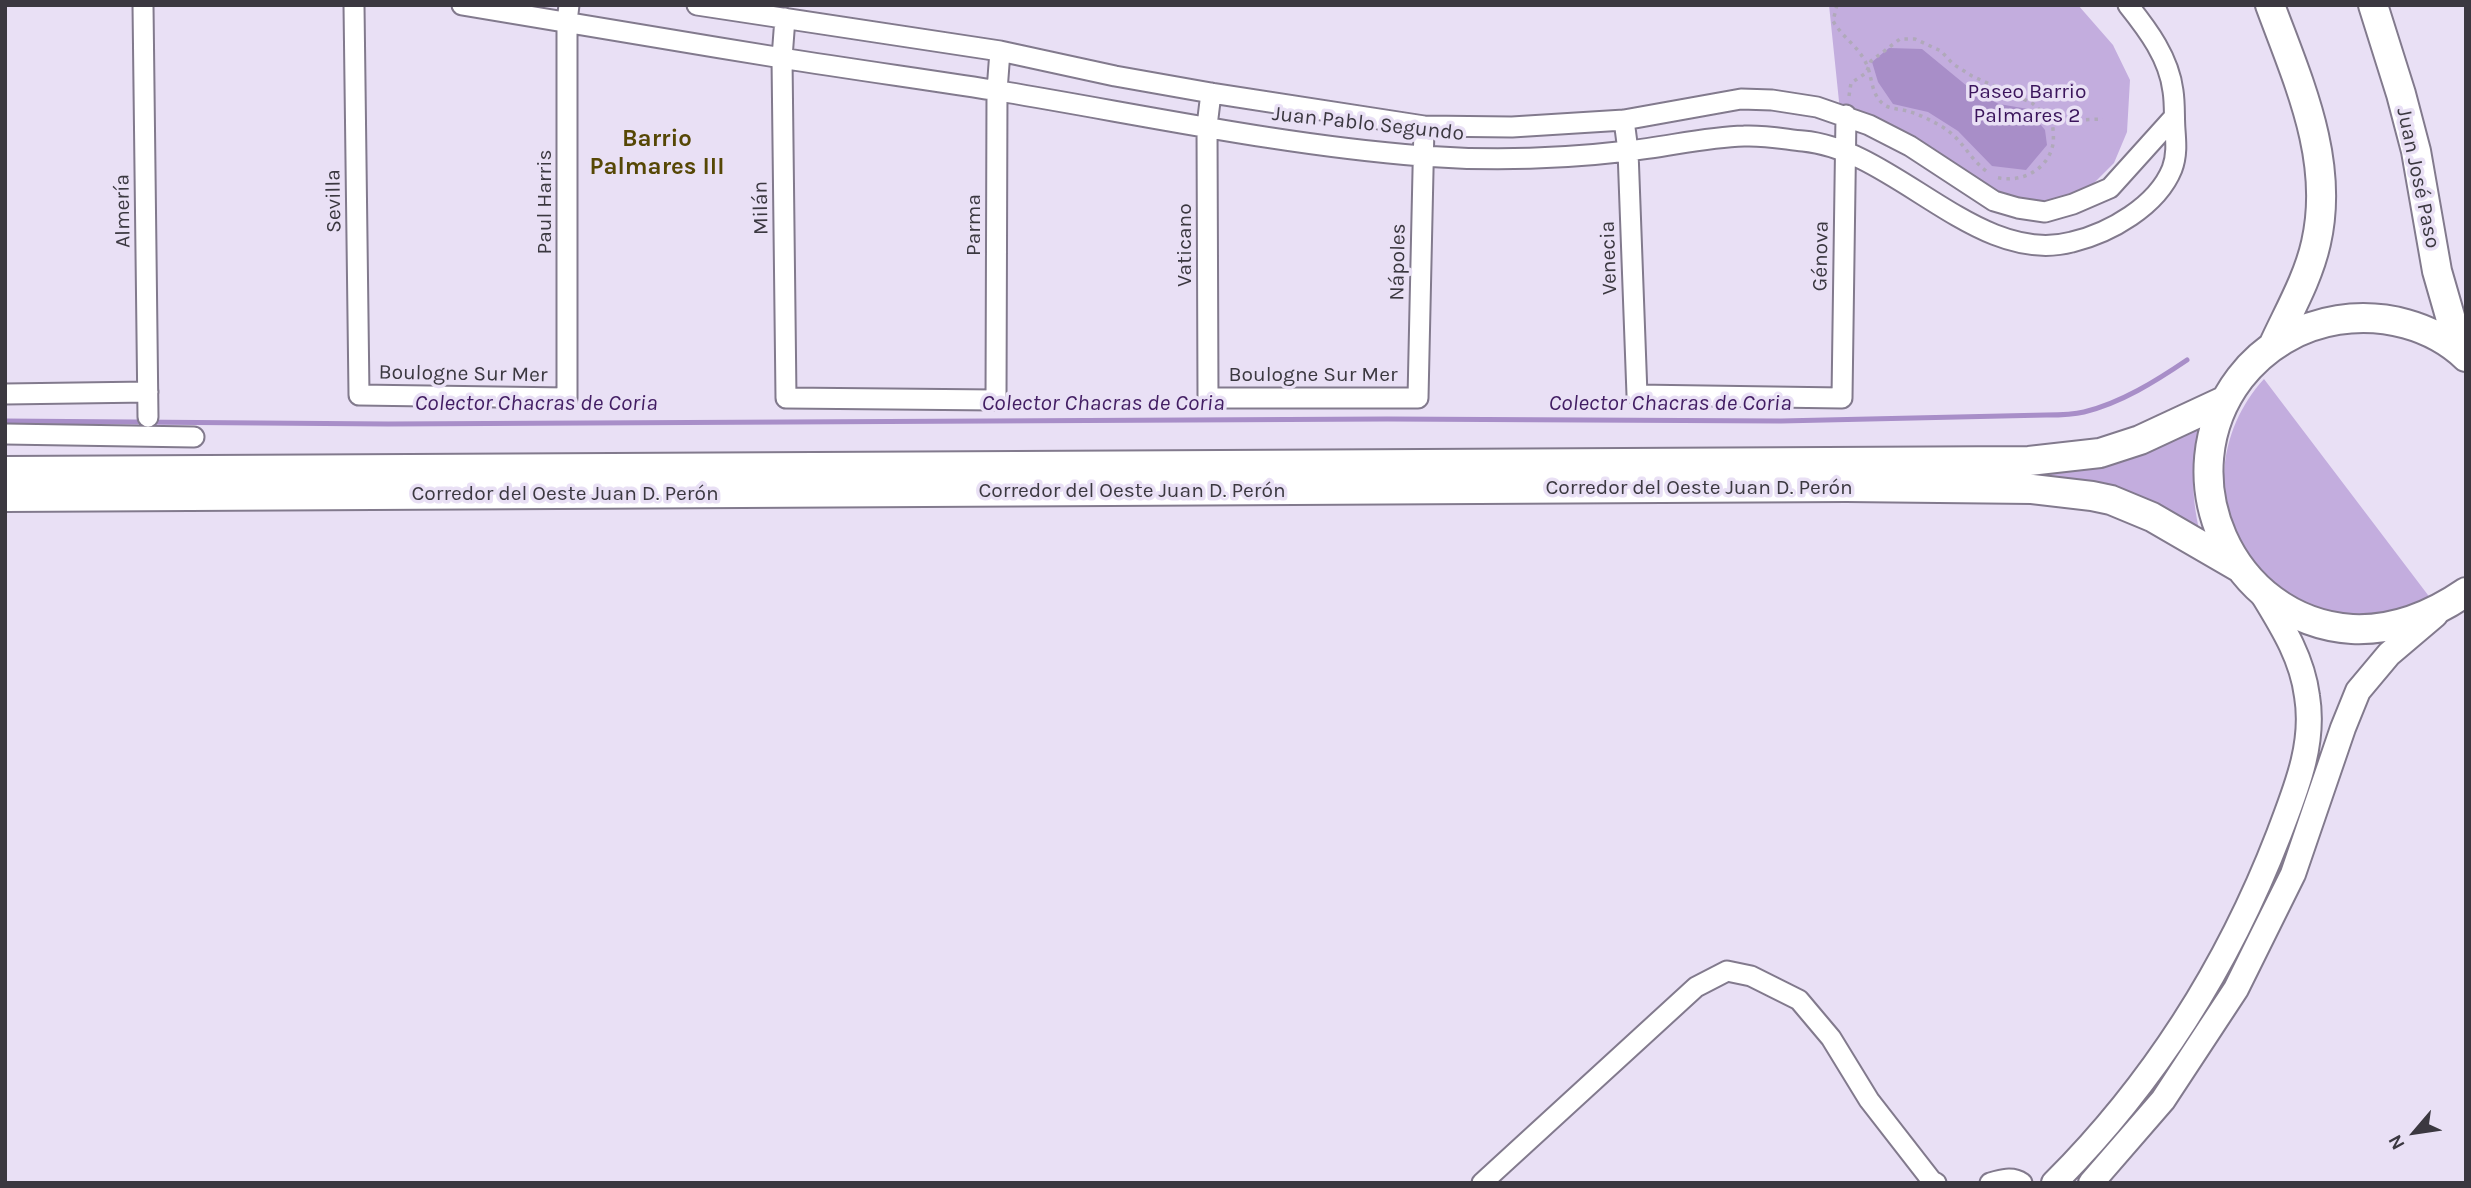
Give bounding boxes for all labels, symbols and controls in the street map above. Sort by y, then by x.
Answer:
park label: Paseo Barrio Palmares 2 [1968,79,2086,129]
street label: Juan Pablo Segundo [1271,101,1465,147]
street label: Juan José Paso [2391,106,2445,250]
district label: Barrio Palmares III [590,125,724,181]
street label: Paul Harris [532,150,558,254]
street label: Sevilla [321,169,347,233]
street label: Almería [110,174,136,248]
street label: Milán [748,181,774,235]
street label: Parma [961,194,987,256]
street label: Vaticano [1172,203,1198,287]
street label: Venecia [1595,221,1623,295]
street label: Génova [1808,221,1834,291]
street label: Nápoles [1385,223,1411,301]
street label: Boulogne Sur Mer [378,360,548,388]
street label: Boulogne Sur Mer [1228,362,1398,388]
water label: Colector Chacras de Coria [414,389,658,417]
water label: Colector Chacras de Coria [981,389,1225,417]
water label: Colector Chacras de Coria [1548,389,1792,417]
street label: Corredor del Oeste Juan D. Perón [1545,475,1853,501]
street label: Corredor del Oeste Juan D. Perón [978,478,1286,504]
street label: Corredor del Oeste Juan D. Perón [411,481,719,507]
north arrow [2380,1097,2450,1167]
text: N [2384,1131,2410,1153]

